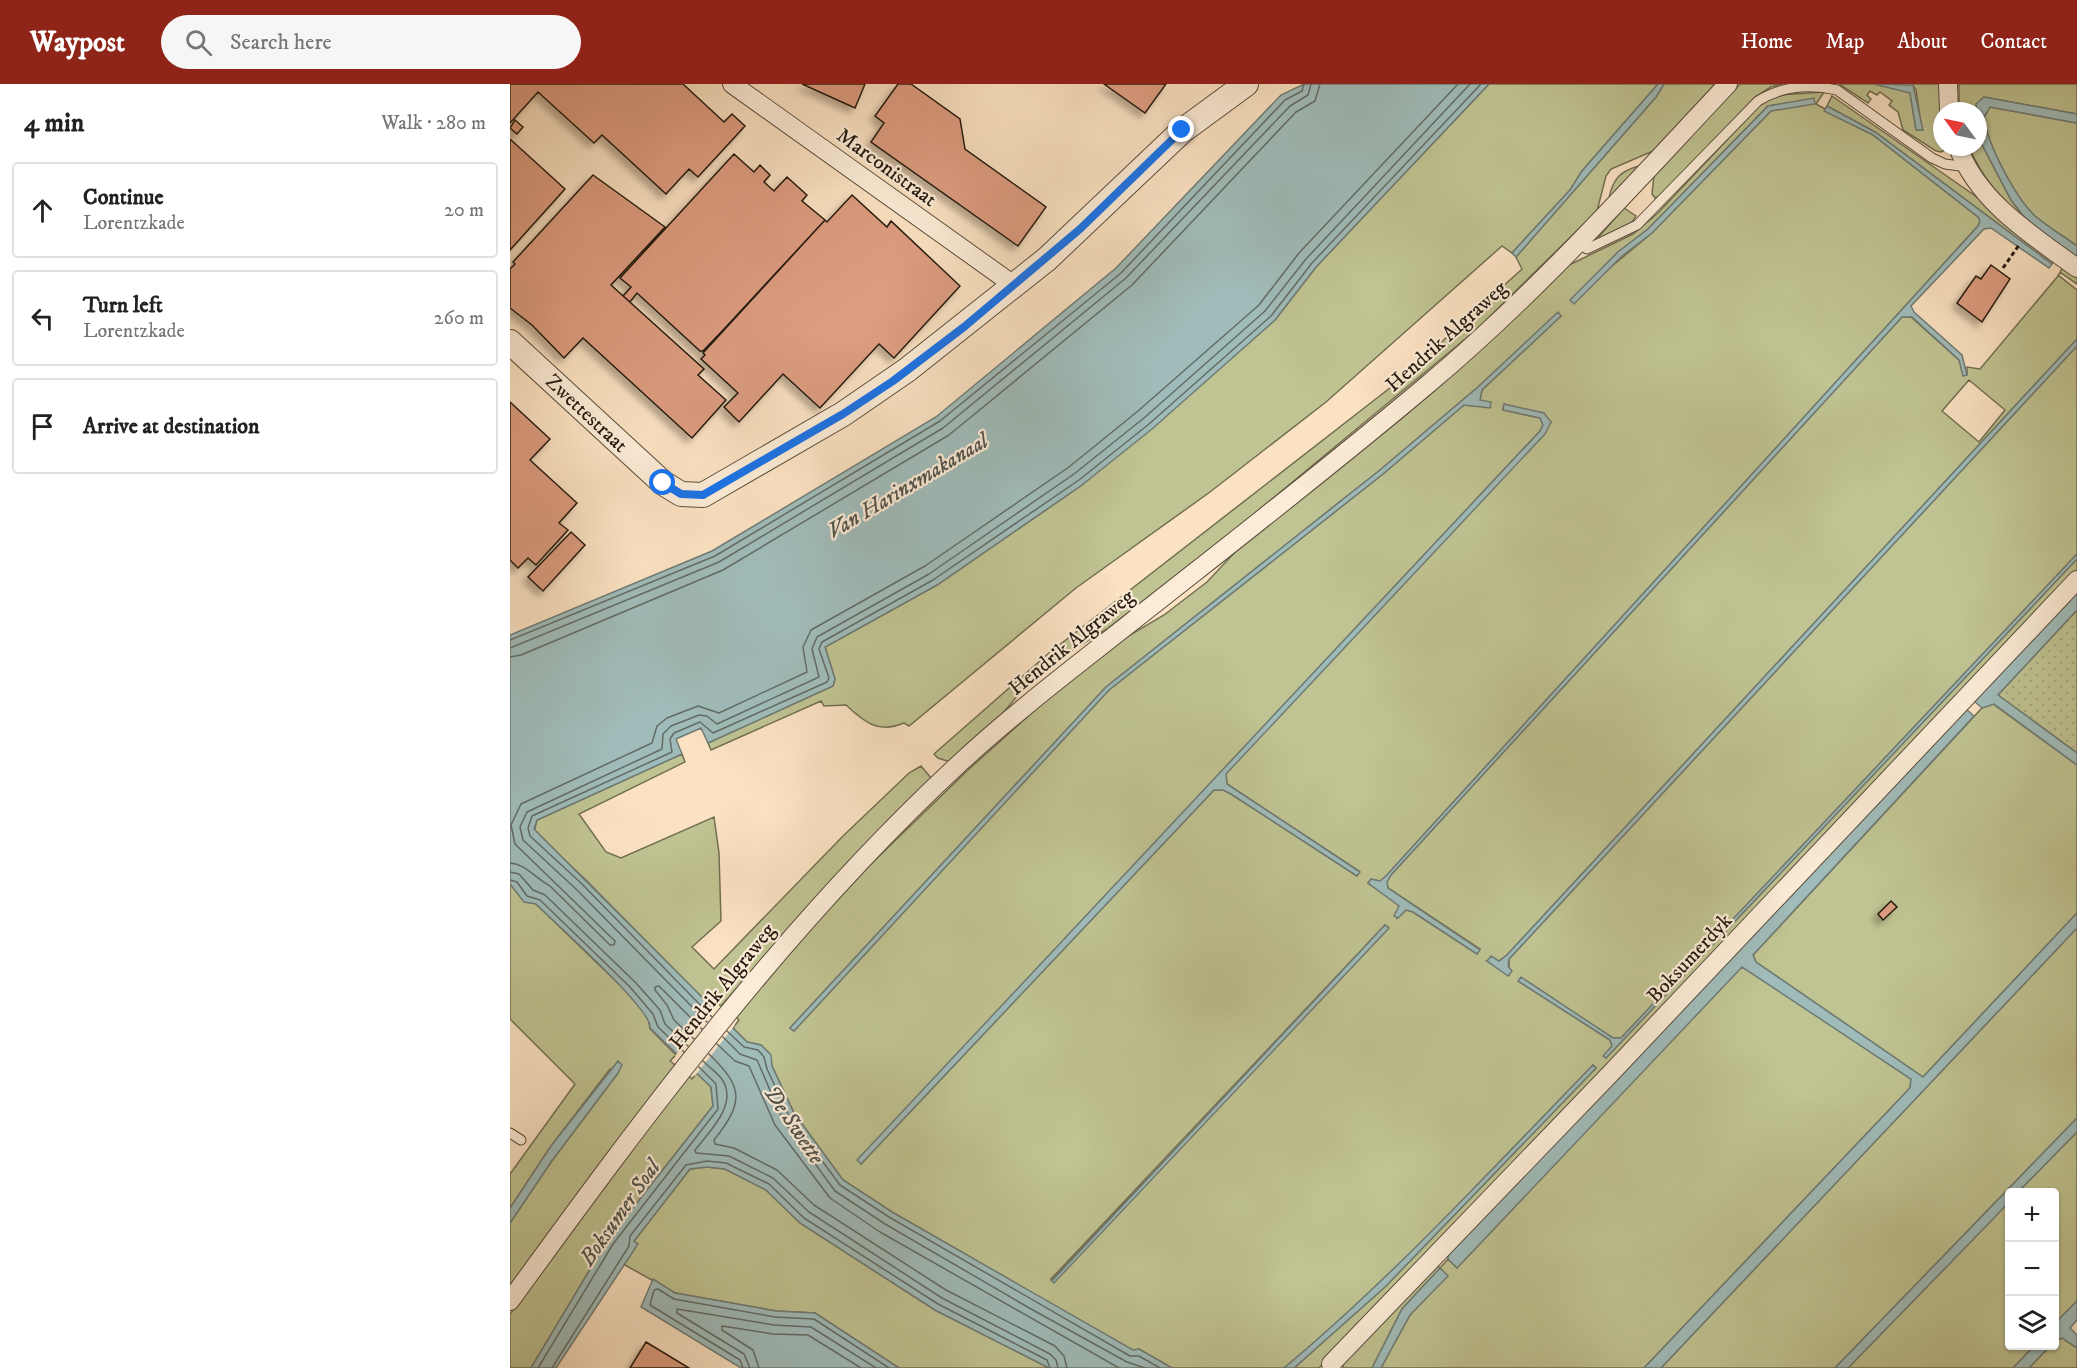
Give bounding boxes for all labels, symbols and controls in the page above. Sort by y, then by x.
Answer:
search box [161,15,581,69]
text: Waypost [30,25,125,60]
icon: search [182,26,215,59]
text: Search here [230,29,332,56]
text: Home [1741,29,1793,55]
text: Map [1826,29,1864,55]
text: About [1897,29,1948,55]
text: Contact [1981,29,2047,55]
north arrow [1933,102,1987,156]
text: 4 min [24,107,84,140]
text: Walk · 280 m [381,111,486,136]
route end [1168,116,1194,142]
street label: Marconistraat [831,123,942,213]
text: Continue [83,184,164,211]
icon: ahead [26,194,59,227]
text: 20 m [444,198,484,223]
text: Lorentzkade [83,211,185,236]
street label: Hendrik Algraweg [1381,275,1513,398]
text: Turn left [83,292,163,319]
icon: left [26,302,59,335]
text: 260 m [434,306,484,331]
text: Lorentzkade [83,319,185,344]
street label: Zwettestraat [540,369,633,459]
icon: arrive [26,410,59,443]
text: Arrive at destination [83,413,260,440]
water label: Van Harinxmakanaal [822,426,995,545]
route start [649,469,675,495]
street label: Hendrik Algraweg [1003,584,1140,701]
street label: Boksumerdyk [1641,908,1738,1009]
street label: Hendrik Algraweg [664,918,782,1055]
water label: De Swette [758,1080,830,1170]
water label: Boksumer Soal [573,1153,668,1272]
map controls [2005,1188,2059,1350]
button: + [2005,1188,2059,1242]
button: − [2005,1242,2059,1296]
button: layers [2005,1296,2059,1350]

